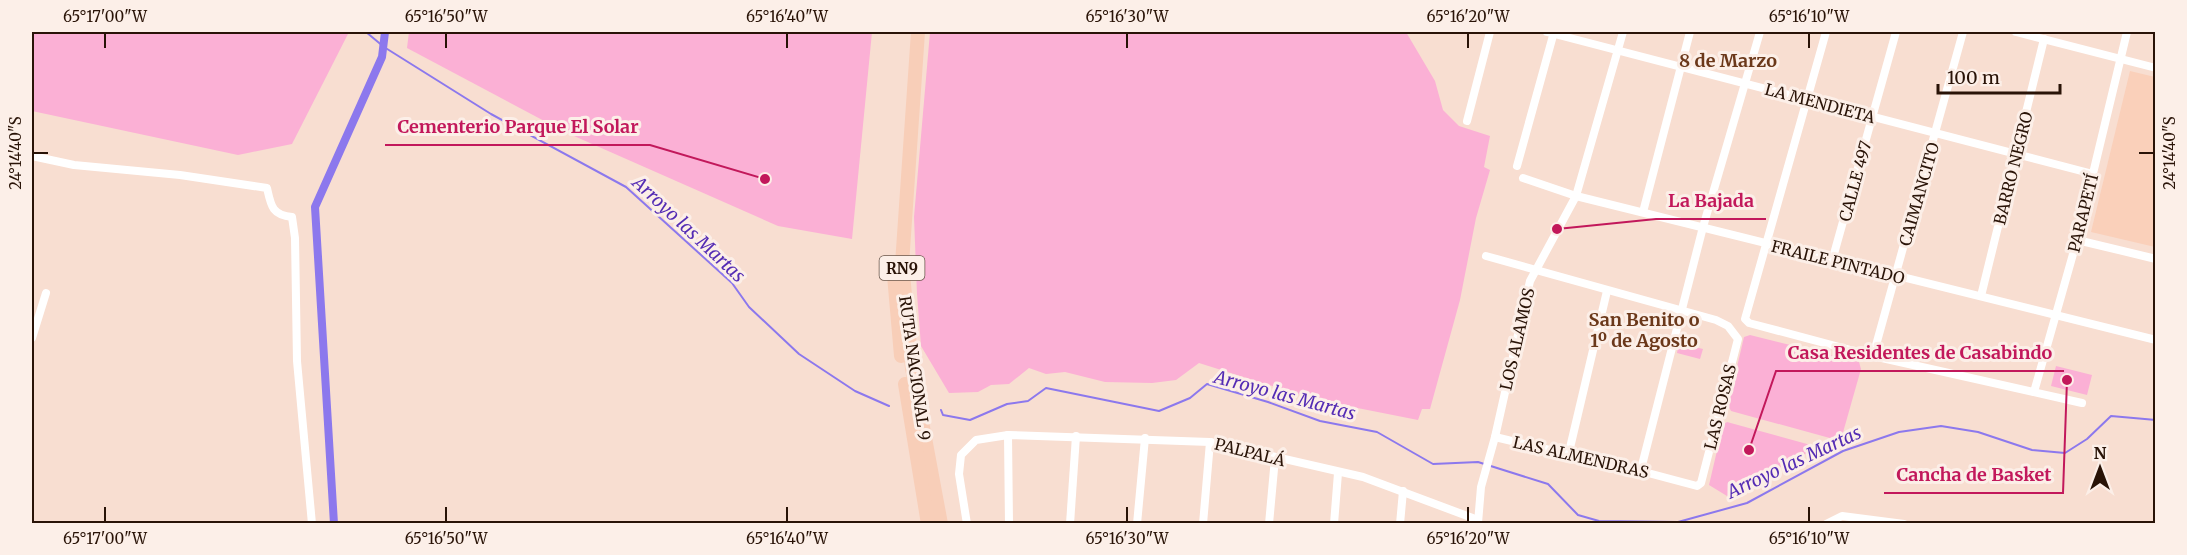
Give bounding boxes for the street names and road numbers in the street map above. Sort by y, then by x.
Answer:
street label: LA MENDIETA [1763,79,1878,127]
street label: BARRO NEGRO [1989,109,2037,227]
street label: CALLE 497 [1835,139,1875,223]
street label: CAIMANCITO [1895,139,1943,248]
street label: PARAPETÍ [2064,172,2102,254]
street label: FRAILE PINTADO [1769,236,1907,288]
road number: RN9 [880,256,924,280]
street label: LOS ALAMOS [1496,286,1538,392]
street label: RUTA NACIONAL 9 [895,294,935,442]
street label: LAS ROSAS [1700,362,1740,452]
street label: LAS ALMENDRAS [1511,432,1651,482]
street label: PALPALÁ [1213,434,1288,471]

